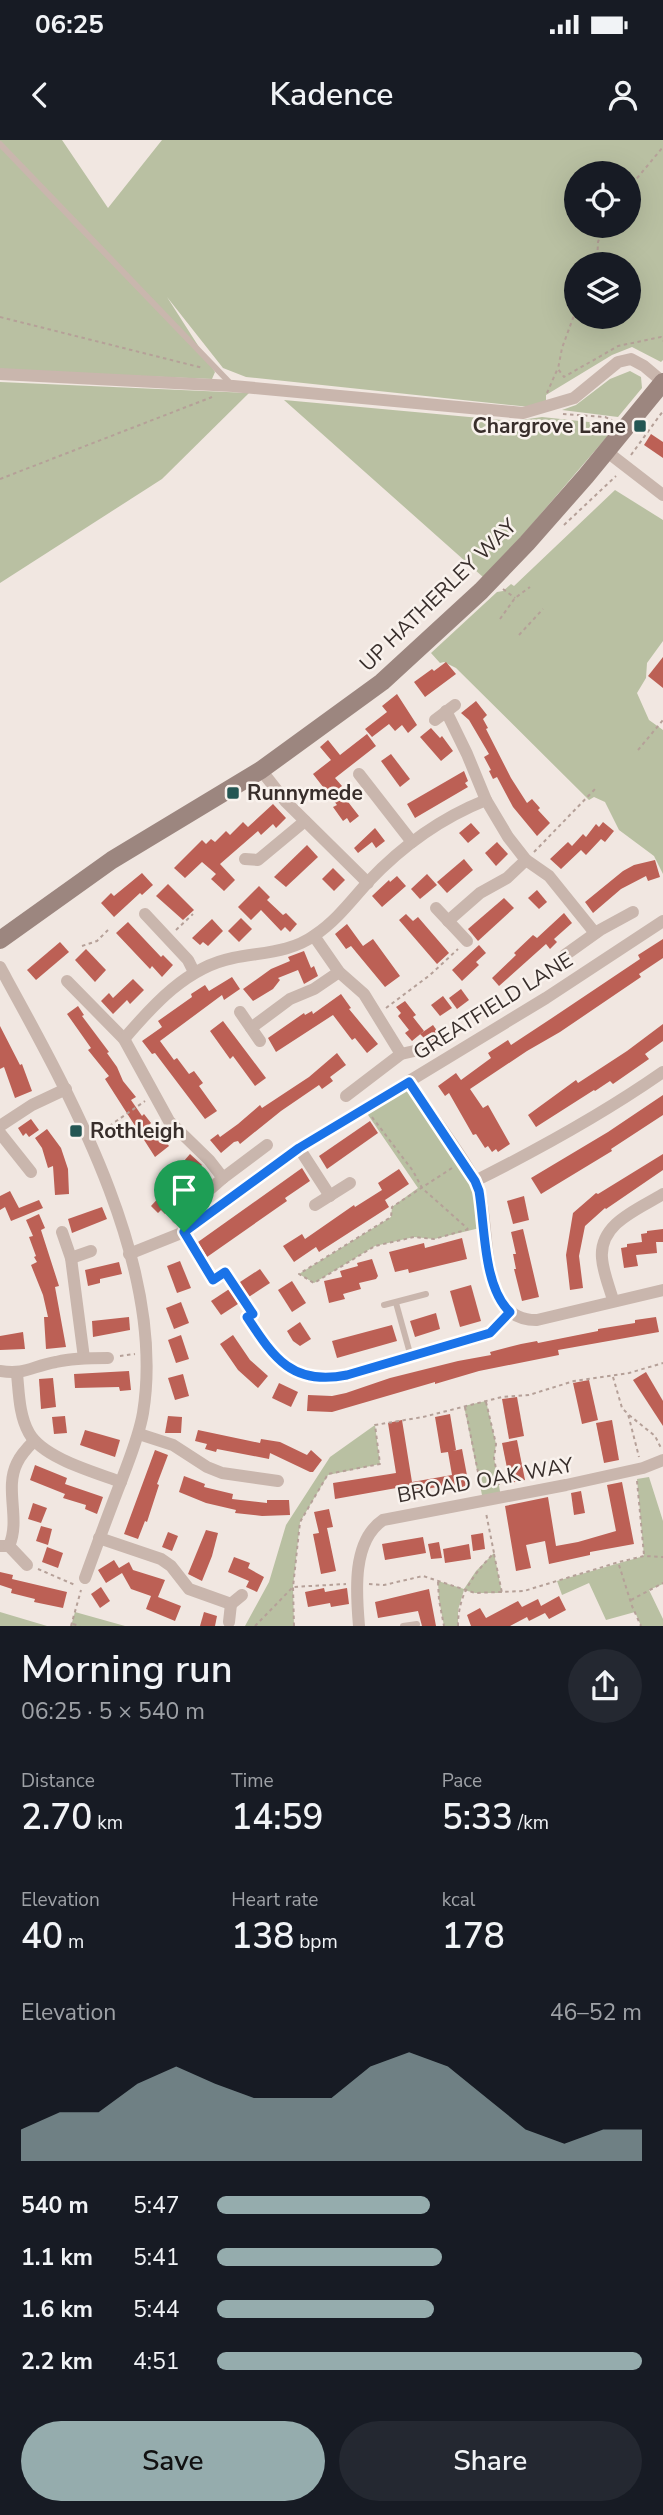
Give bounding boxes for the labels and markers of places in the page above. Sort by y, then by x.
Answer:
place label: Chargrove Lane [472,412,626,440]
marker: Chargrove Lane [632,418,648,434]
place label: Runnymede [247,779,363,807]
marker: Runnymede [225,785,241,801]
place label: Rothleigh [90,1117,185,1145]
marker: Rothleigh [68,1123,84,1139]
pin [154,1160,214,1232]

